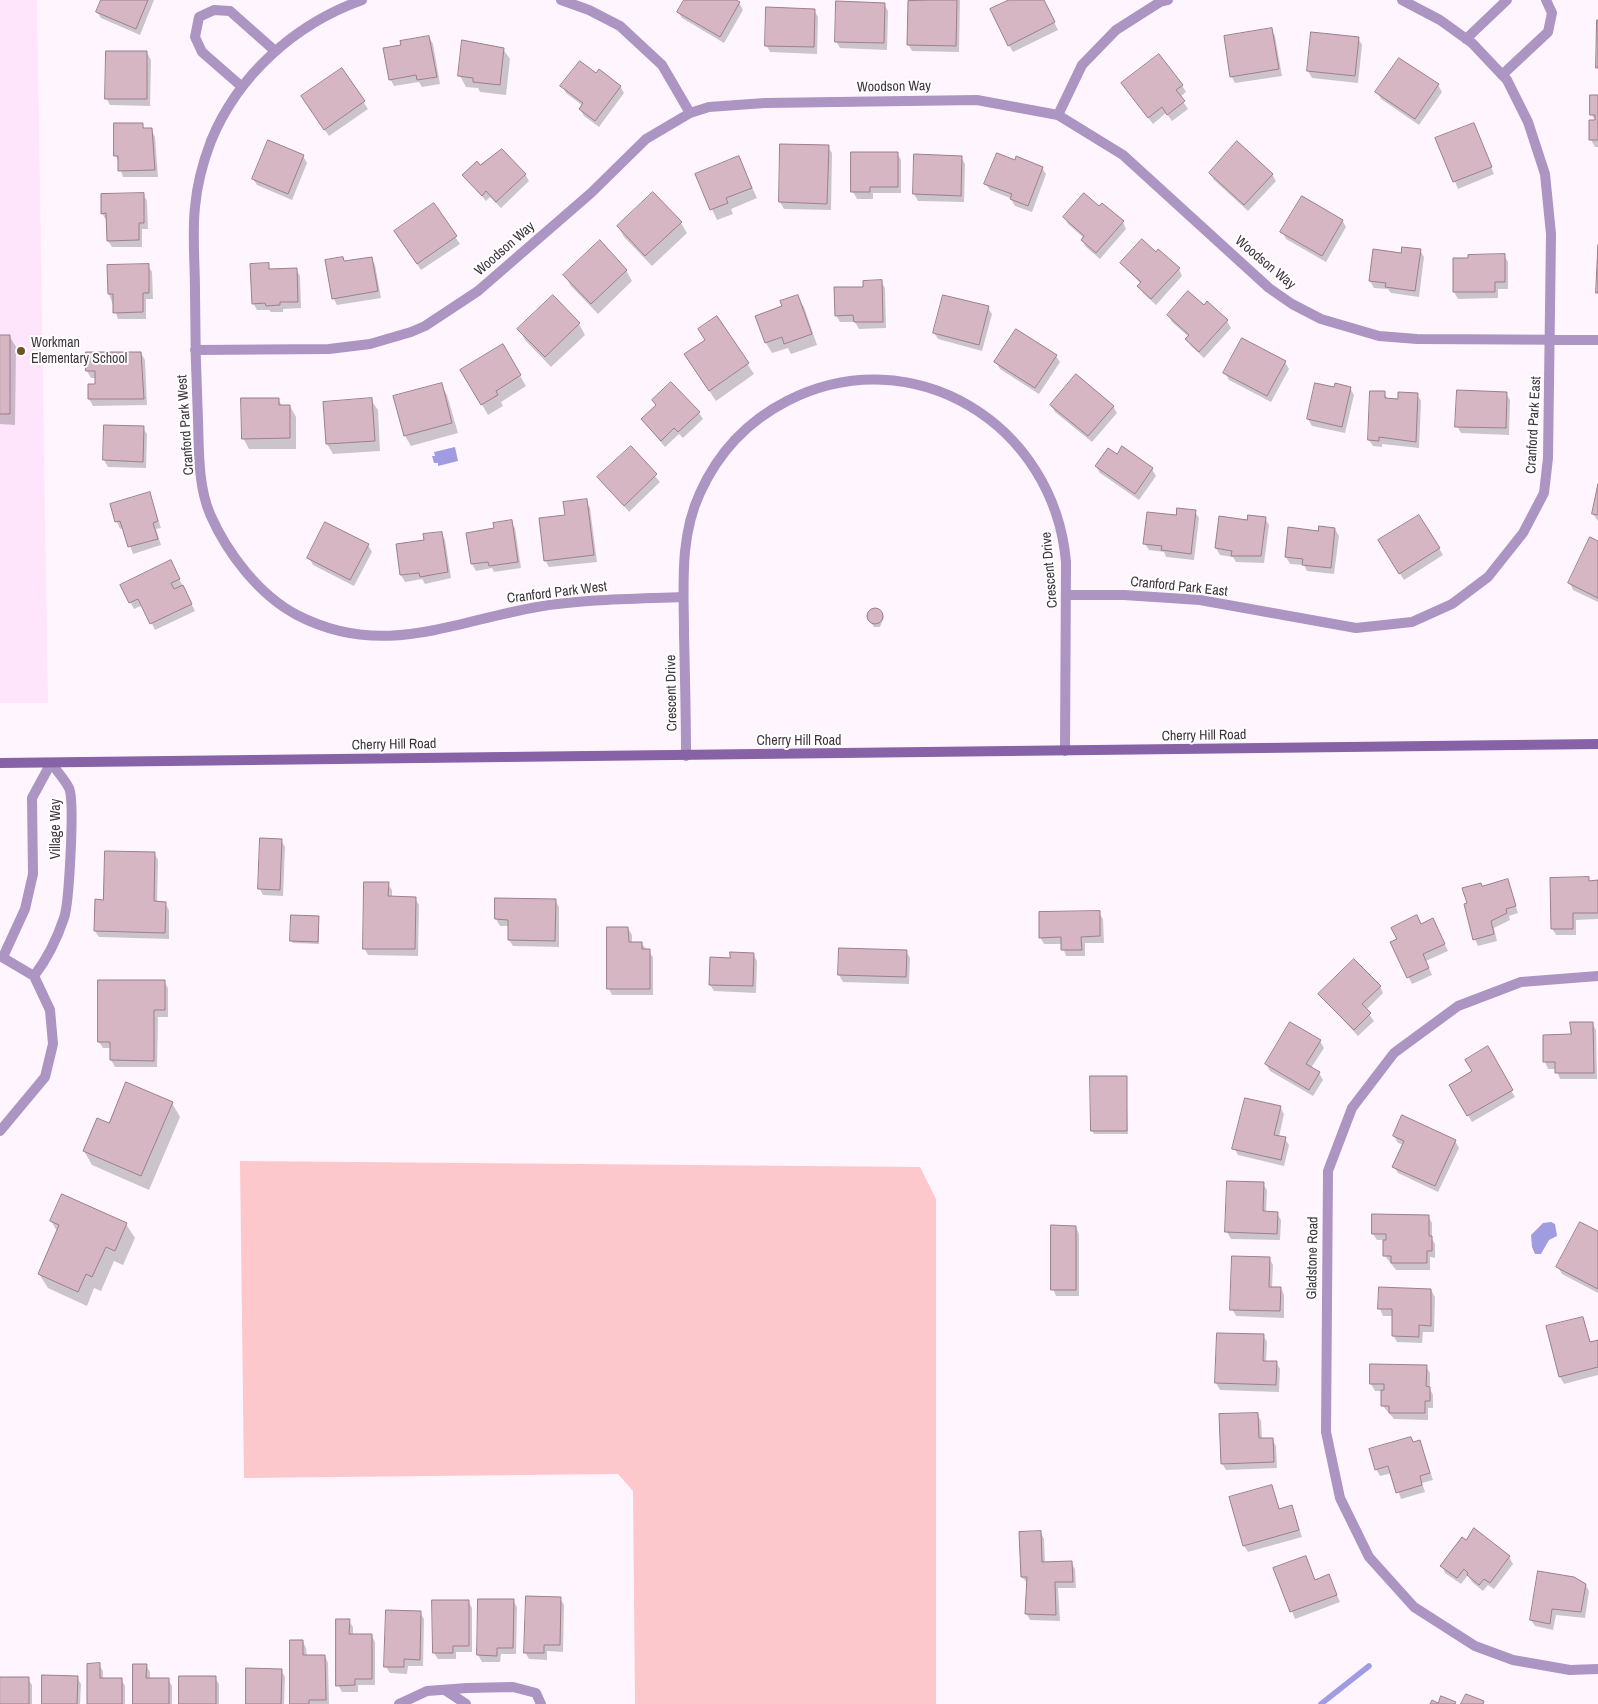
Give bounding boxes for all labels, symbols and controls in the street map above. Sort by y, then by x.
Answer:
street label: Woodson Way [857,78,931,96]
street label: Woodson Way [472,218,538,280]
street label: Woodson Way [1231,233,1299,293]
place label: Workman Elementary School [31,335,127,368]
marker: Workman Elementary School [15,345,27,357]
street label: Cranford Park West [174,374,198,476]
street label: Cranford Park East [1523,376,1545,474]
street label: Crescent Drive [1038,531,1062,609]
street label: Cranford Park East [1130,574,1228,600]
street label: Cranford Park West [506,579,608,607]
street label: Crescent Drive [663,655,681,731]
street label: Cherry Hill Road [1161,727,1247,745]
street label: Cherry Hill Road [757,733,841,749]
street label: Cherry Hill Road [351,736,437,754]
street label: Village Way [48,799,64,859]
street label: Gladstone Road [1304,1216,1322,1300]

